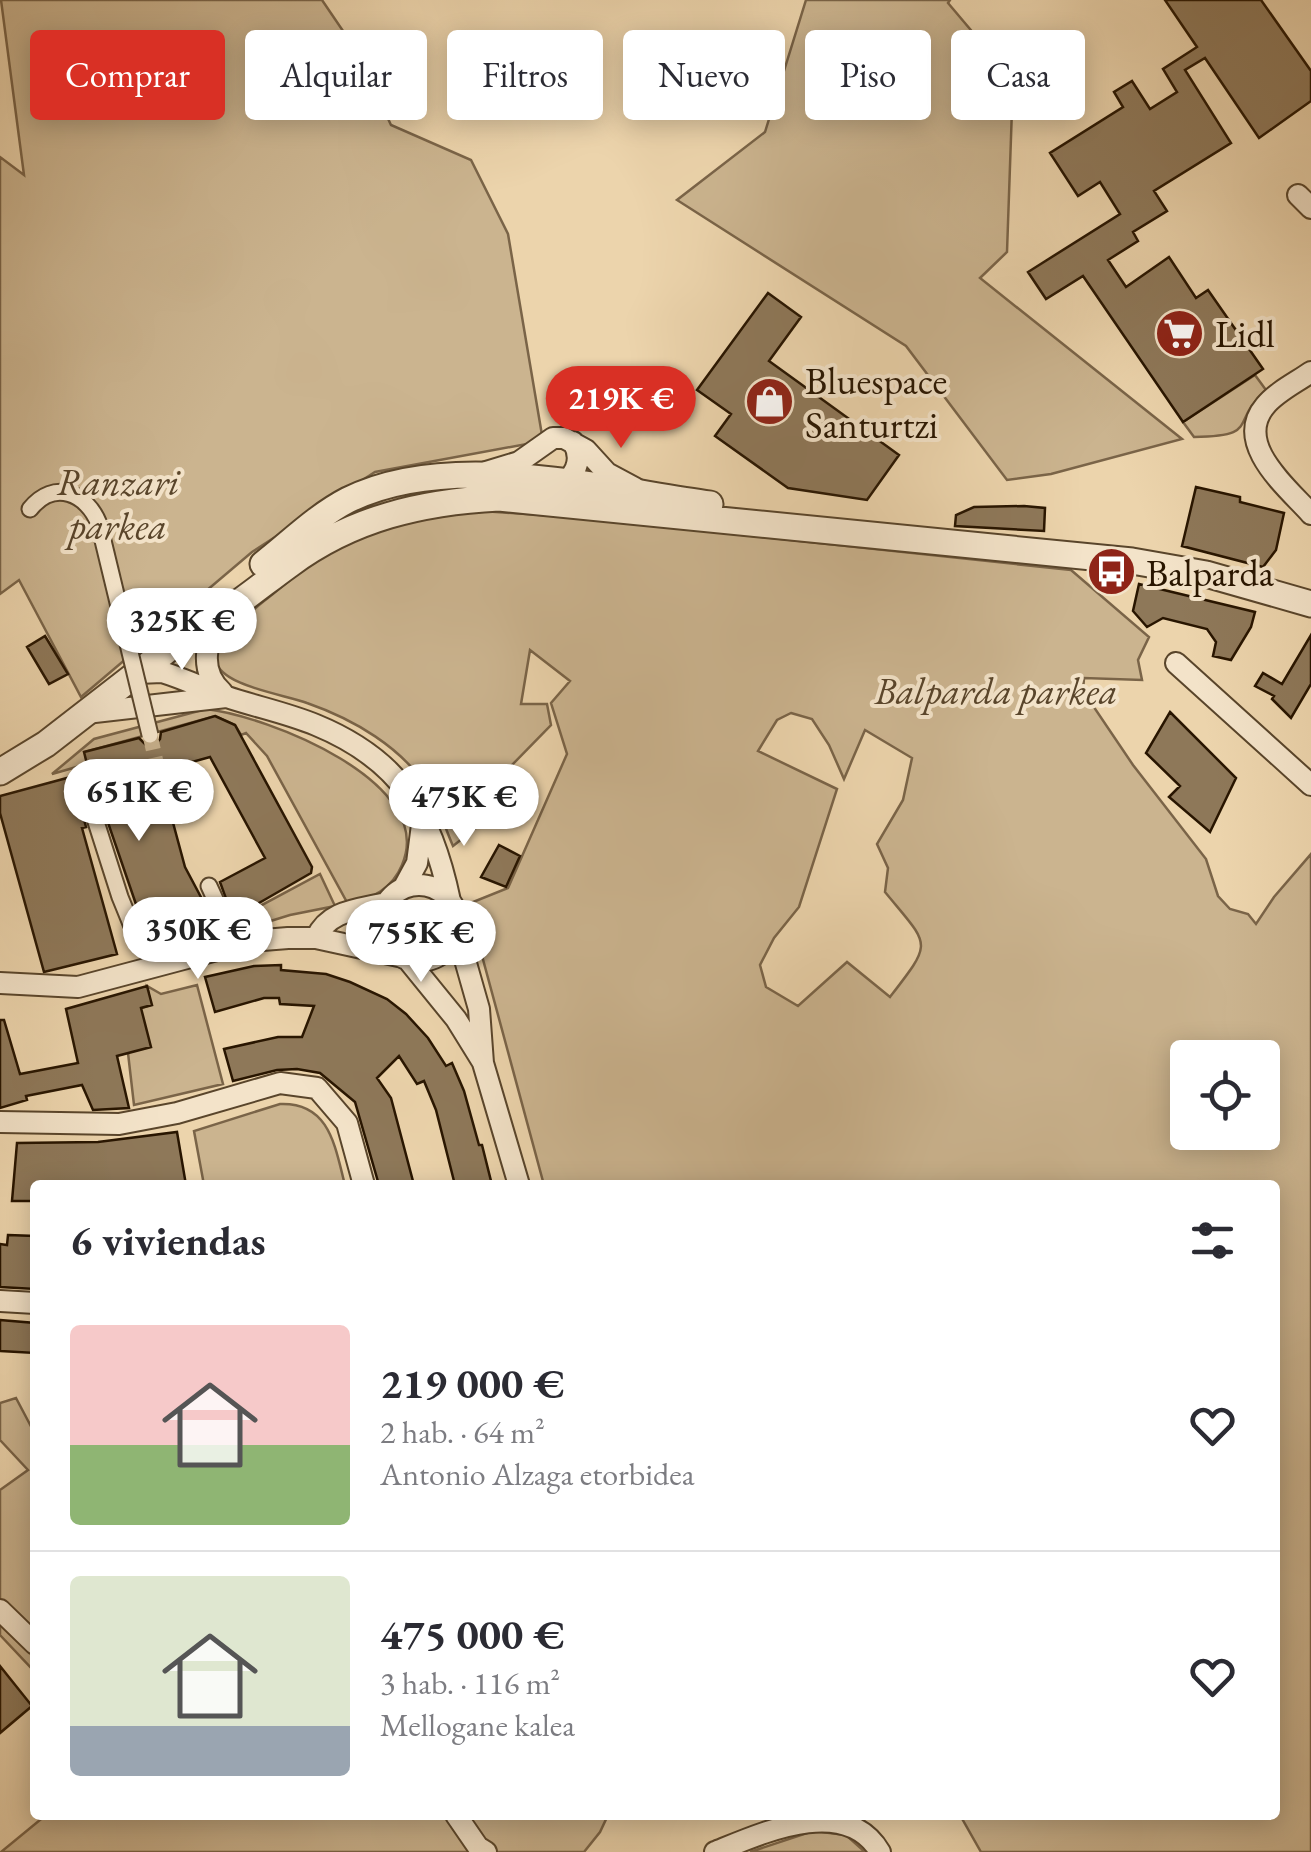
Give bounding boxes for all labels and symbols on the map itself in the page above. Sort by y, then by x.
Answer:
supermarket icon: Lidl [1154,307,1206,359]
place label: Lidl [1215,309,1275,358]
place label: Bluespace Santurtzi [805,356,947,449]
pin: 219K € [540,366,702,451]
shop icon: Bluespace Santurtzi [744,376,796,428]
park label: Ranzari parkea [57,457,181,550]
bus stop icon: Balparda [1085,546,1137,598]
place label: Balparda [1146,548,1275,597]
pin: 325K € [101,588,263,673]
park label: Balparda parkea [873,666,1118,715]
pin: 651K € [58,759,220,844]
pin: 475K € [383,764,545,849]
pin: 350K € [117,897,279,982]
pin: 755K € [340,900,502,985]

